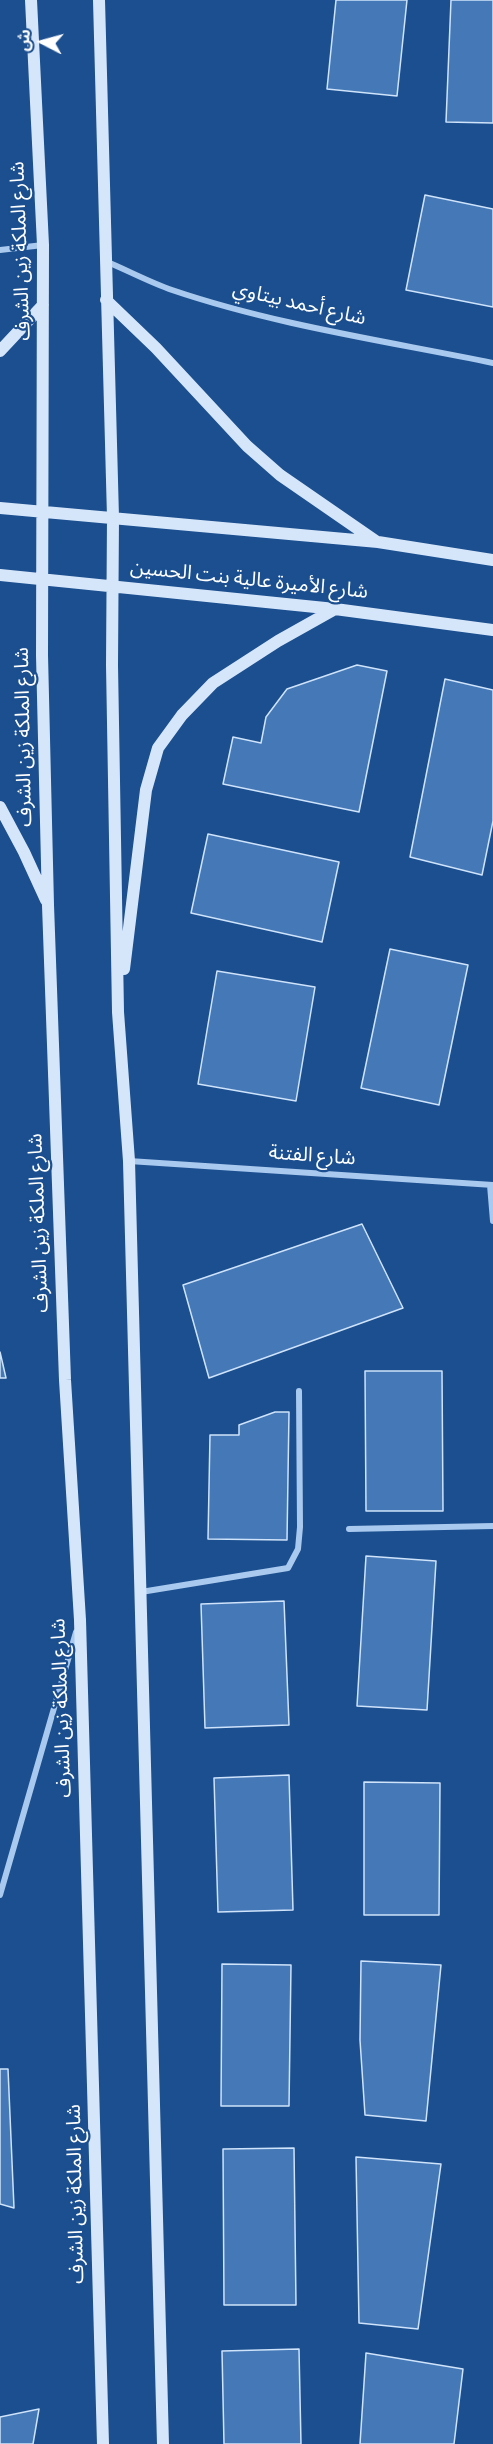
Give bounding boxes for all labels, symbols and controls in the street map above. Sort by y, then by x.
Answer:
north arrow [12,12,72,72]
text: ش [12,28,36,52]
street label: شارع الملكة زين الشرف [7,161,37,341]
street label: شارع أحمد بيتاوي [230,278,368,332]
street label: شارع الأميرة عالية بنت الحسين [129,557,369,605]
street label: شارع الملكة زين الشرف [11,647,39,827]
street label: شارع الملكة زين الشرف [25,1133,55,1313]
street label: شارع الفتنة [268,1142,356,1172]
street label: شارع الملكة زين الشرف [48,1618,78,1798]
street label: شارع الملكة زين الشرف [63,2104,91,2284]

